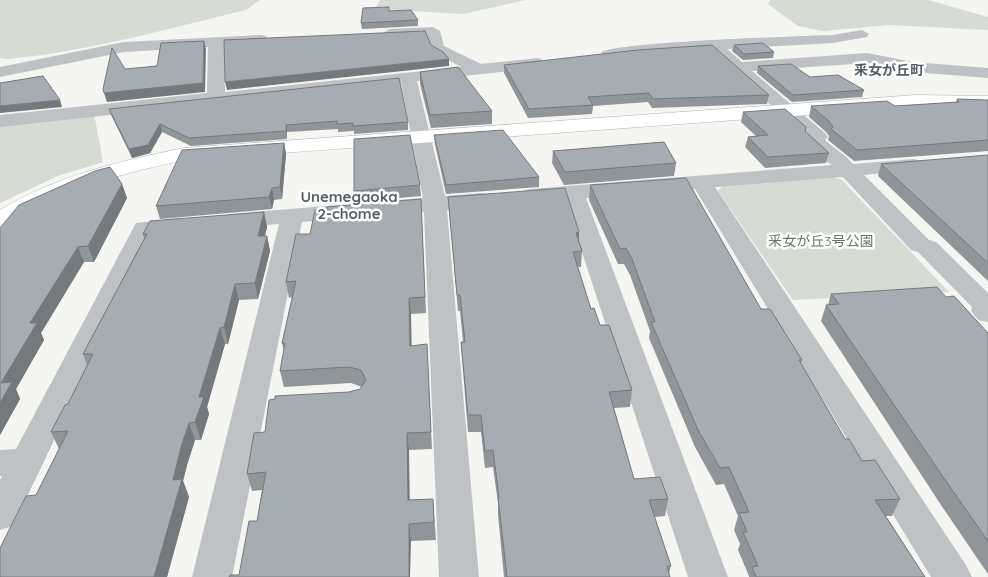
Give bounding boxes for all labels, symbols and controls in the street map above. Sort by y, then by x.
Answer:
district label: 釆女が丘町 [854,61,924,79]
district label: Unemegaoka 2-chome [300,187,398,223]
park label: 釆女が丘3号公園 [768,232,874,250]

